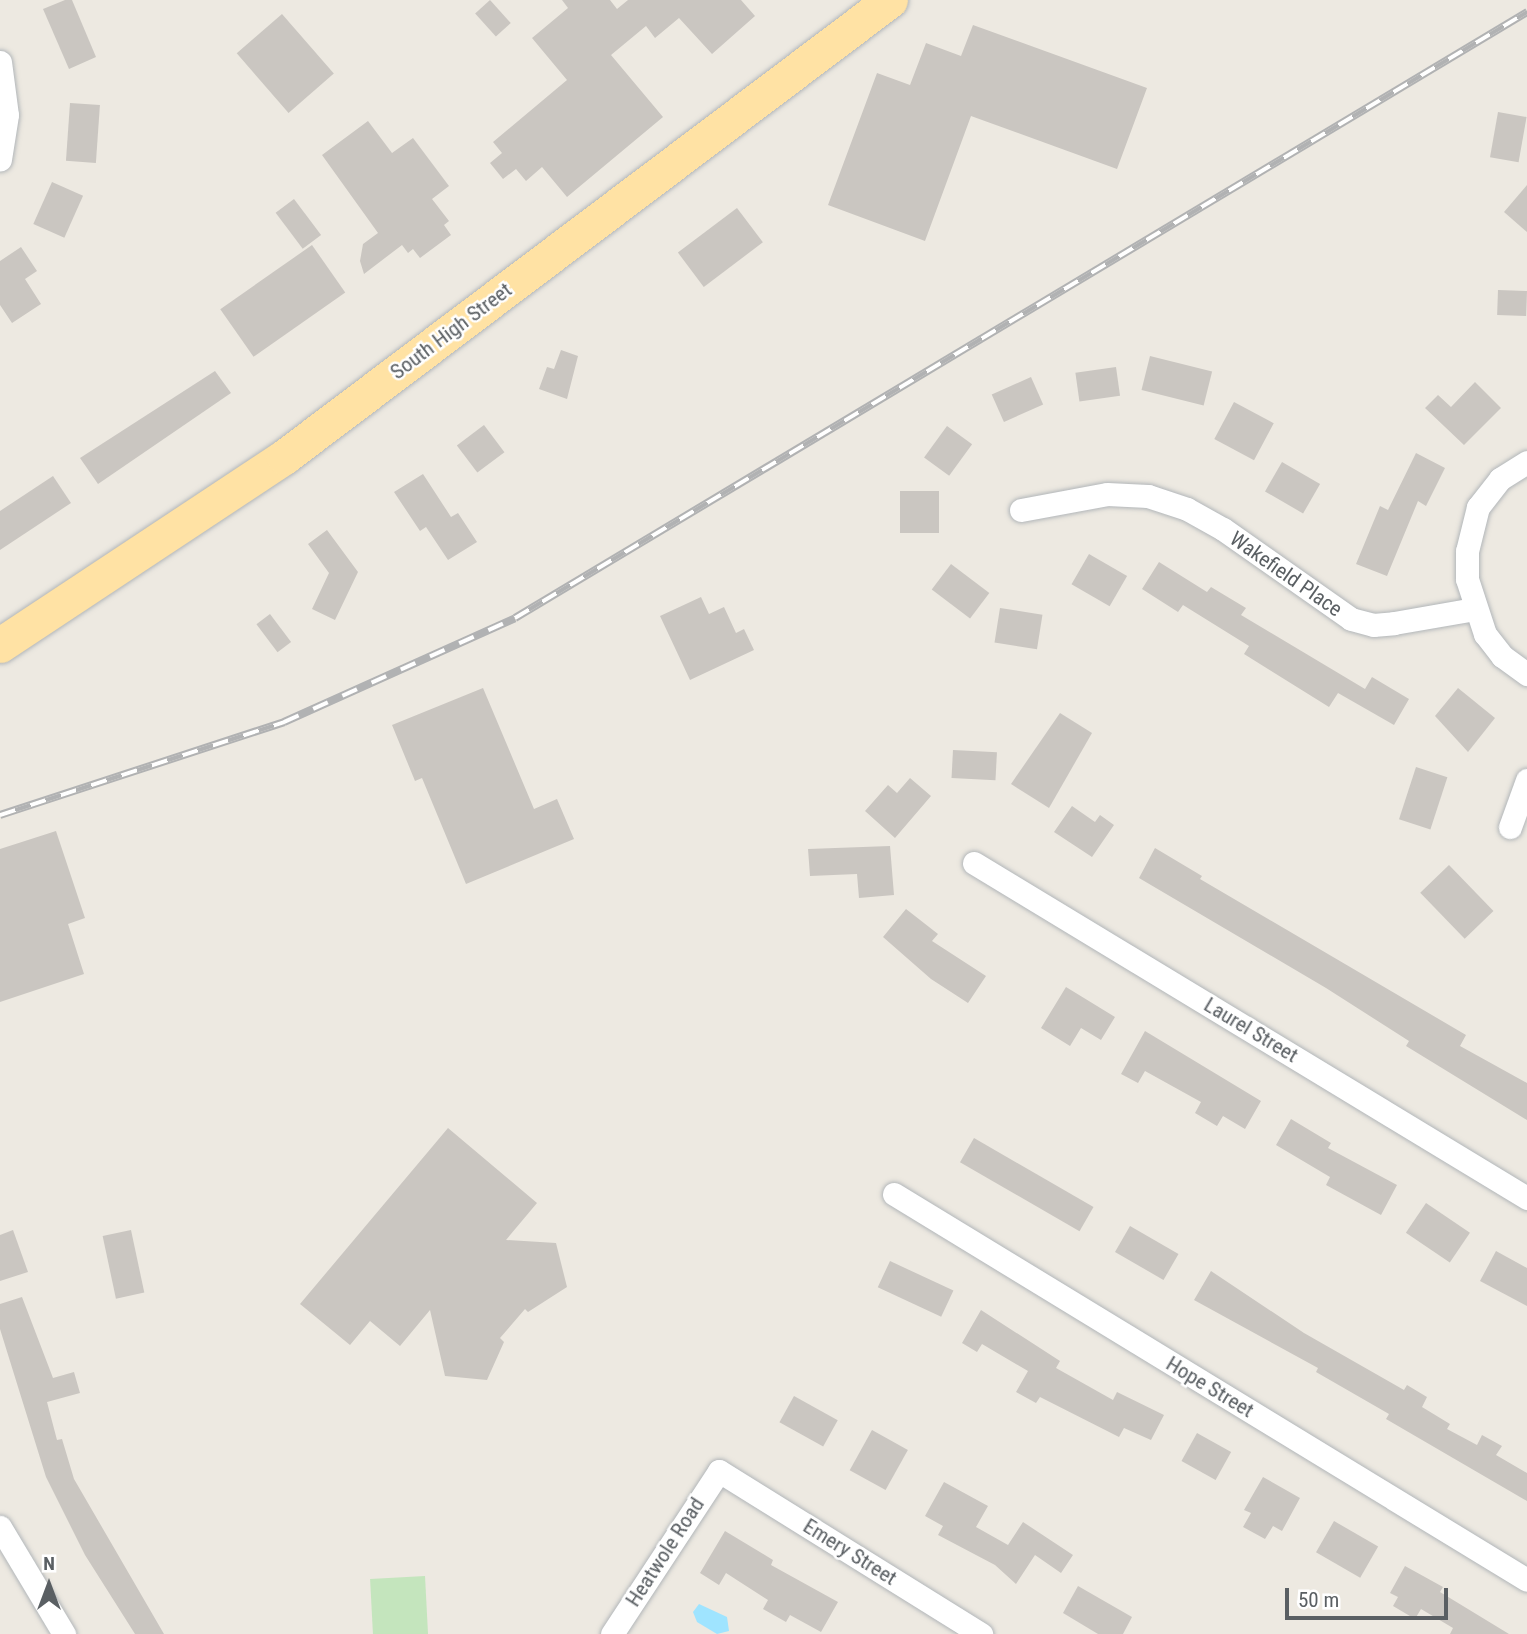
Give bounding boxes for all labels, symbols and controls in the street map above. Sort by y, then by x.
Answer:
street label: South High Street [385,277,517,385]
street label: Wakefield Place [1225,526,1347,622]
street label: Laurel Street [1199,992,1303,1068]
street label: Hope Street [1162,1351,1258,1423]
street label: Heatwole Road [620,1493,710,1611]
street label: Emery Street [799,1513,901,1591]
north arrow [14,1550,84,1620]
text: N [43,1552,55,1575]
scale bar [1289,1574,1452,1618]
text: 50 m [1298,1588,1339,1612]

